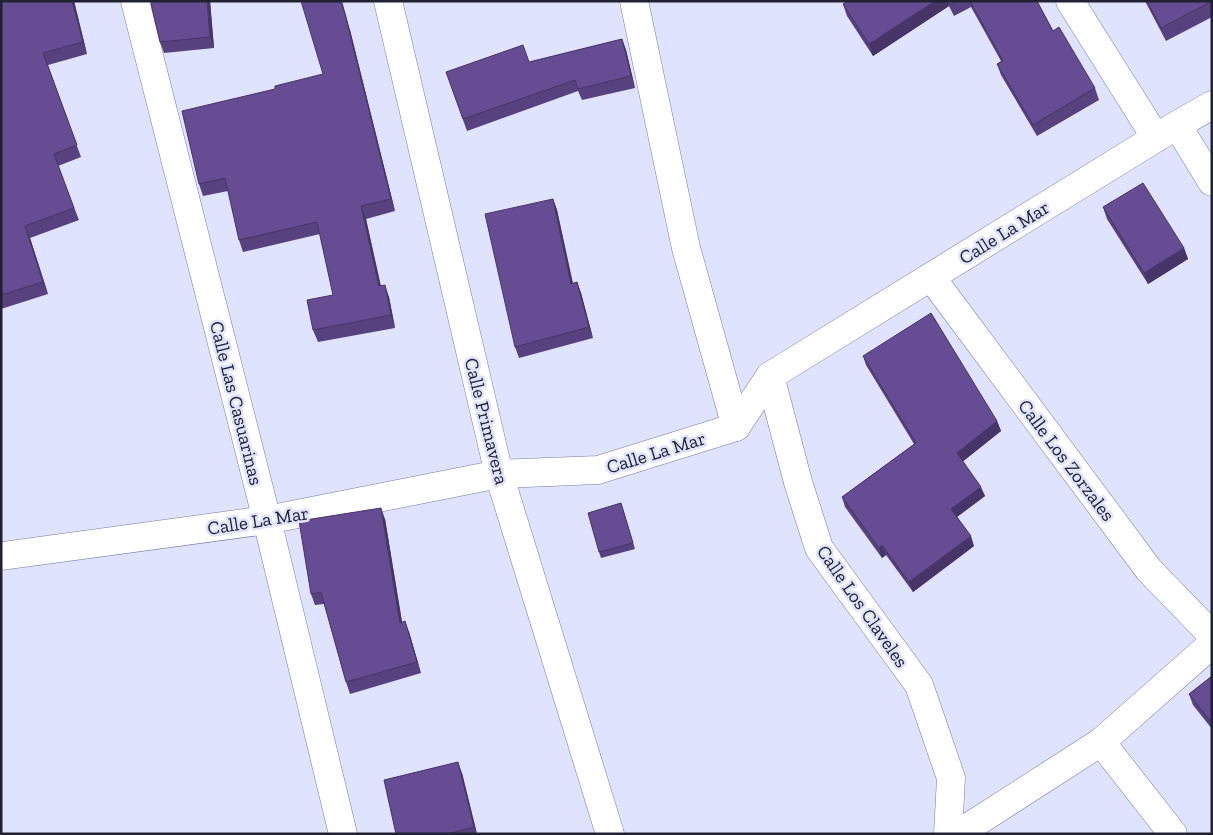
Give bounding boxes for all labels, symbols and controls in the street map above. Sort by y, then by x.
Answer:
street label: Calle La Mar [955,196,1054,269]
street label: Calle Las Casuarinas [205,319,268,488]
street label: Calle Primavera [460,355,513,487]
street label: Calle Los Zorzales [1013,395,1120,526]
street label: Calle La Mar [604,427,708,478]
street label: Calle La Mar [206,501,310,540]
street label: Calle Los Claveles [812,541,913,672]

